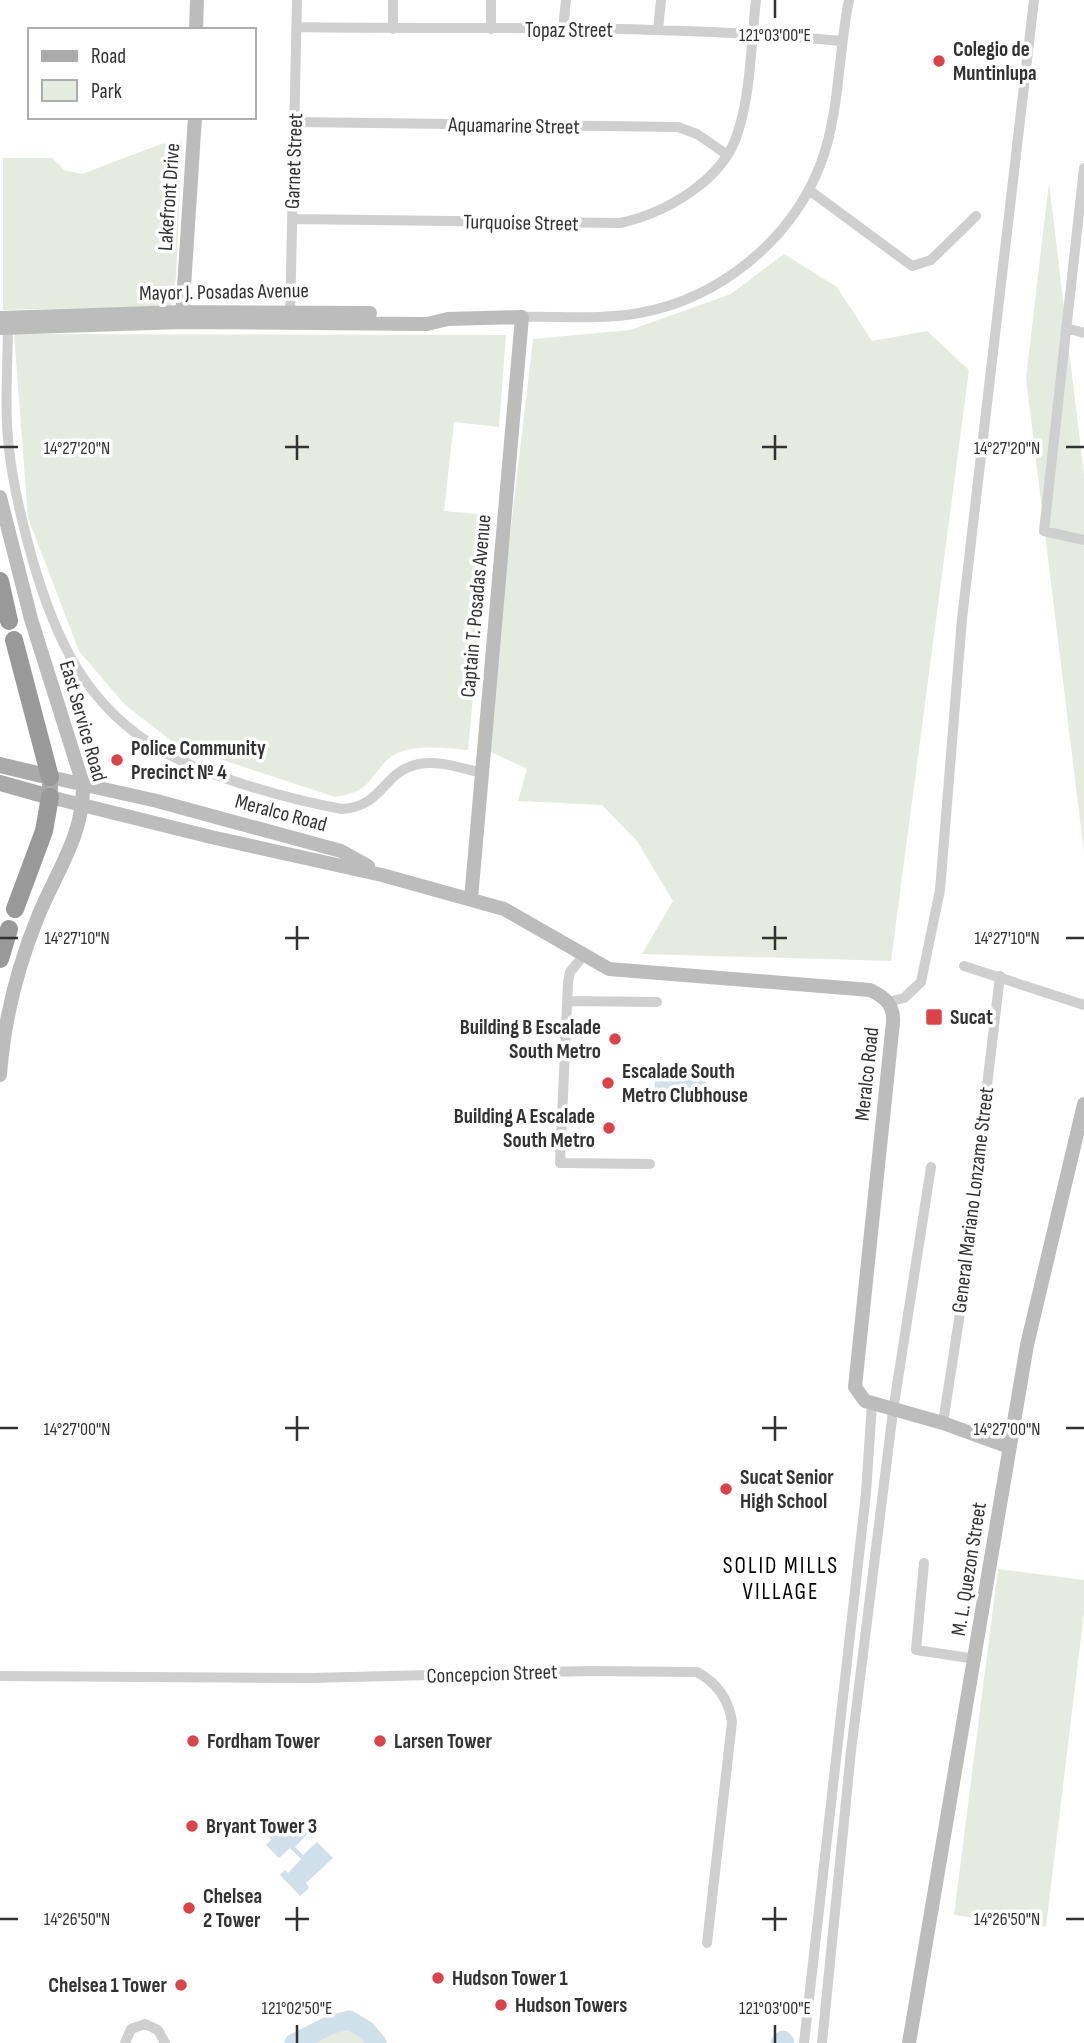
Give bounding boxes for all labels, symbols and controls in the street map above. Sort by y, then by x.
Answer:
street label: Topaz Street [525,18,613,43]
text: 121°03'00"E [739,25,811,46]
legend [28,28,256,119]
place label: Colegio de Muntinlupa [953,37,1037,86]
text: Road [91,44,126,69]
marker: Colegio de Muntinlupa [931,53,947,69]
text: Park [91,79,122,104]
street label: Aquamarine Street [447,112,580,140]
street label: Garnet Street [280,113,308,209]
street label: Lakefront Drive [153,142,185,252]
street label: Turquoise Street [463,209,579,237]
street label: Mayor J. Posadas Avenue [139,278,309,306]
text: 14°27'20"N [44,438,110,459]
text: 14°27'20"N [974,438,1040,459]
street label: Captain T. Posadas Avenue [456,513,496,699]
street label: East Service Road [54,658,112,784]
place label: Police Community Precinct № 4 [131,736,266,785]
marker: Police Community Precinct № 4 [109,752,125,768]
street label: Meralco Road [232,789,330,837]
text: 14°27'10"N [44,928,110,949]
text: 14°27'10"N [974,928,1040,949]
place label: Sucat [950,1005,993,1030]
marker: Sucat [924,1007,944,1027]
place label: Building B Escalade South Metro [460,1015,601,1064]
street label: Meralco Road [850,1026,884,1122]
marker: Building B Escalade South Metro [607,1031,623,1047]
place label: Escalade South Metro Clubhouse [622,1059,748,1108]
marker: Escalade South Metro Clubhouse [600,1075,616,1091]
street label: General Mariano Lonzame Street [947,1086,999,1314]
place label: Building A Escalade South Metro [454,1104,595,1153]
marker: Building A Escalade South Metro [601,1120,617,1136]
text: 14°27'00"N [44,1419,110,1440]
text: 14°27'00"N [974,1419,1040,1440]
place label: Sucat Senior High School [740,1465,834,1514]
marker: Sucat Senior High School [718,1481,734,1497]
street label: M. L. Quezon Street [946,1500,992,1638]
district label: SOLID MILLS VILLAGE [723,1552,839,1606]
street label: Concepcion Street [426,1659,558,1689]
place label: Fordham Tower [207,1729,320,1754]
place label: Larsen Tower [394,1729,492,1754]
marker: Fordham Tower [185,1733,201,1749]
marker: Larsen Tower [372,1733,388,1749]
place label: Bryant Tower 3 [206,1814,317,1839]
marker: Bryant Tower 3 [184,1818,200,1834]
place label: Chelsea 2 Tower [203,1884,262,1933]
marker: Chelsea 2 Tower [181,1900,197,1916]
text: 14°26'50"N [44,1909,110,1930]
text: 14°26'50"N [974,1909,1040,1930]
place label: Hudson Tower 1 [452,1966,568,1991]
marker: Hudson Tower 1 [430,1970,446,1986]
place label: Chelsea 1 Tower [48,1973,167,1998]
marker: Chelsea 1 Tower [173,1977,189,1993]
place label: Hudson Towers [515,1993,627,2018]
marker: Hudson Towers [493,1997,509,2013]
text: 121°02'50"E [261,1998,333,2019]
text: 121°03'00"E [739,1998,811,2019]

